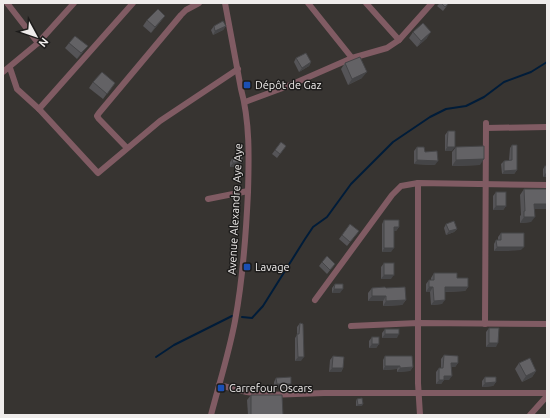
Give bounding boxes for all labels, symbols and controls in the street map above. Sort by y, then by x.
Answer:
north arrow [16,16,56,56]
text: N [36,35,51,49]
place label: Dépôt de Gaz [255,79,322,91]
marker: Dépôt de Gaz [242,80,252,90]
street label: Avenue Alexandre Aye Aye [226,143,244,275]
place label: Lavage [255,261,290,273]
marker: Lavage [242,262,252,272]
place label: Carrefour Oscars [229,382,313,394]
marker: Carrefour Oscars [216,383,226,393]

